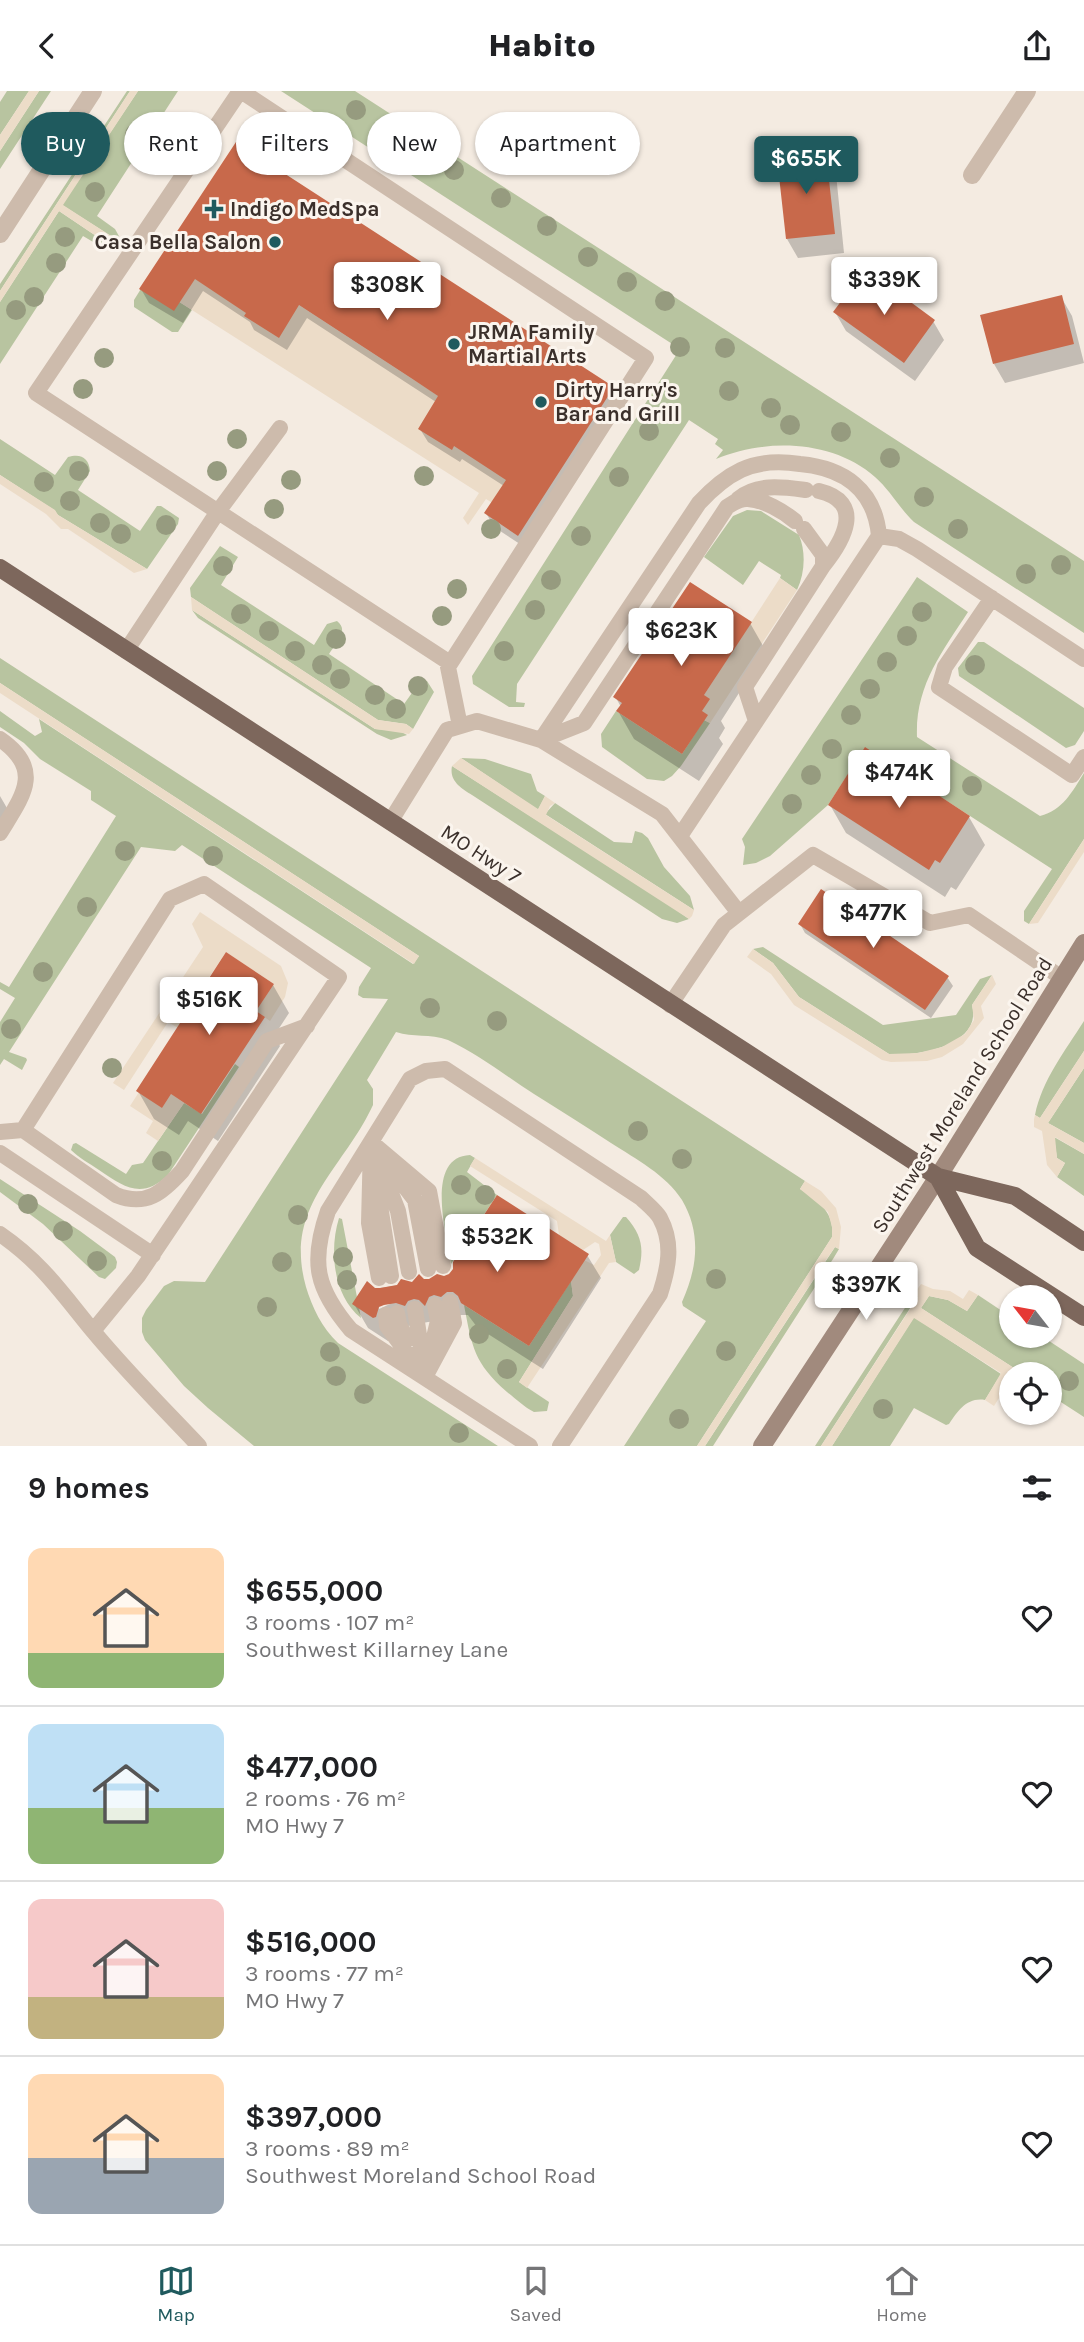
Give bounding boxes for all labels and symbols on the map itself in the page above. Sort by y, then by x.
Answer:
pin: $655K [757,137,855,196]
place label: Indigo MedSpa [230,197,380,221]
marker: Indigo MedSpa [204,199,224,219]
place label: Casa Bella Salon [95,230,261,254]
marker: Casa Bella Salon [267,234,283,250]
pin: $339K [835,257,933,317]
pin: $308K [338,263,436,322]
place label: JRMA Family Martial Arts [468,320,595,368]
marker: JRMA Family Martial Arts [446,336,462,352]
place label: Dirty Harry's Bar and Grill [555,378,680,426]
marker: Dirty Harry's Bar and Grill [533,394,549,410]
pin: $623K [632,609,730,668]
pin: $474K [850,751,948,810]
street label: MO Hwy 7 [437,819,525,889]
pin: $477K [824,891,922,950]
street label: Southwest Moreland School Road [867,953,1057,1237]
pin: $516K [160,977,258,1037]
pin: $532K [448,1215,546,1274]
pin: $397K [817,1263,915,1322]
north arrow [999,1285,1062,1347]

